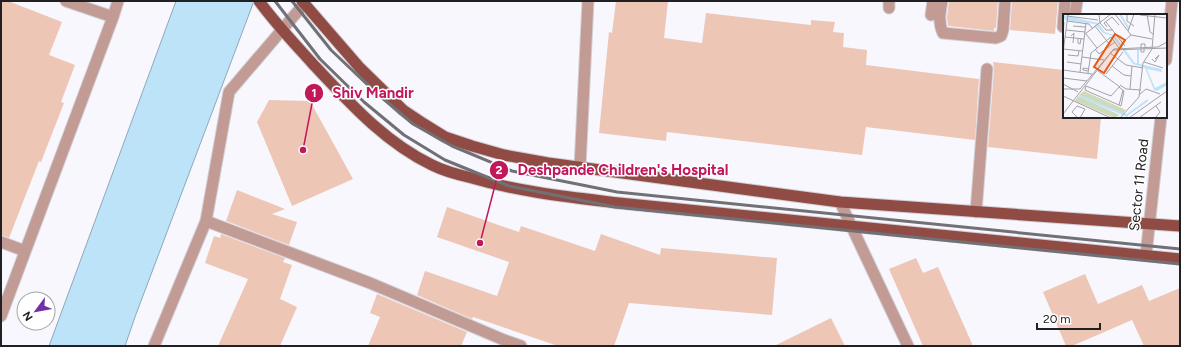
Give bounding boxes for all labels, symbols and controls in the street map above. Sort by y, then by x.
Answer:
inset map [1063,14,1167,118]
callout: Shiv Mandir [304,80,422,107]
text: Shiv Mandir [332,84,414,102]
text: 1 [311,86,317,100]
street label: Sector 11 Road [1126,138,1152,232]
callout: Deshpande Children's Hospital [489,156,736,183]
text: Deshpande Children's Hospital [518,161,728,179]
text: 2 [496,163,503,177]
north arrow [16,291,56,331]
scale bar [1037,305,1100,331]
text: N [20,309,36,323]
text: 20 m [1043,312,1071,326]

